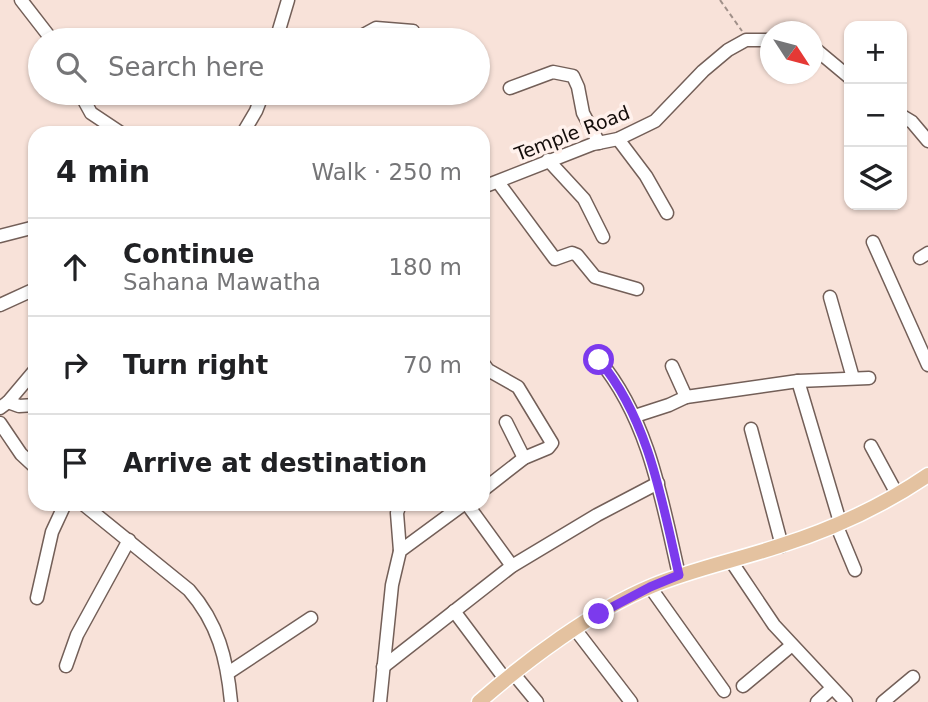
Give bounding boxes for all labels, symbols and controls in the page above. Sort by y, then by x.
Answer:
north arrow [760,21,823,84]
map controls [844,21,907,210]
button: + [844,21,907,84]
search box [28,28,490,105]
icon: search [52,48,90,86]
text: Search here [108,52,264,82]
button: − [844,84,907,147]
street label: Temple Road [510,101,633,165]
button: layers [844,147,907,210]
text: 4 min [56,154,150,189]
text: Walk · 250 m [311,159,462,185]
text: Continue [123,239,254,269]
icon: ahead [56,248,94,286]
text: 180 m [388,254,462,280]
text: Sahana Mawatha [123,269,321,295]
route start [583,344,614,375]
icon: right [56,346,94,384]
text: Turn right [123,350,268,380]
text: 70 m [403,352,462,378]
icon: arrive [56,444,94,482]
text: Arrive at destination [123,448,427,478]
route end [583,598,614,629]

